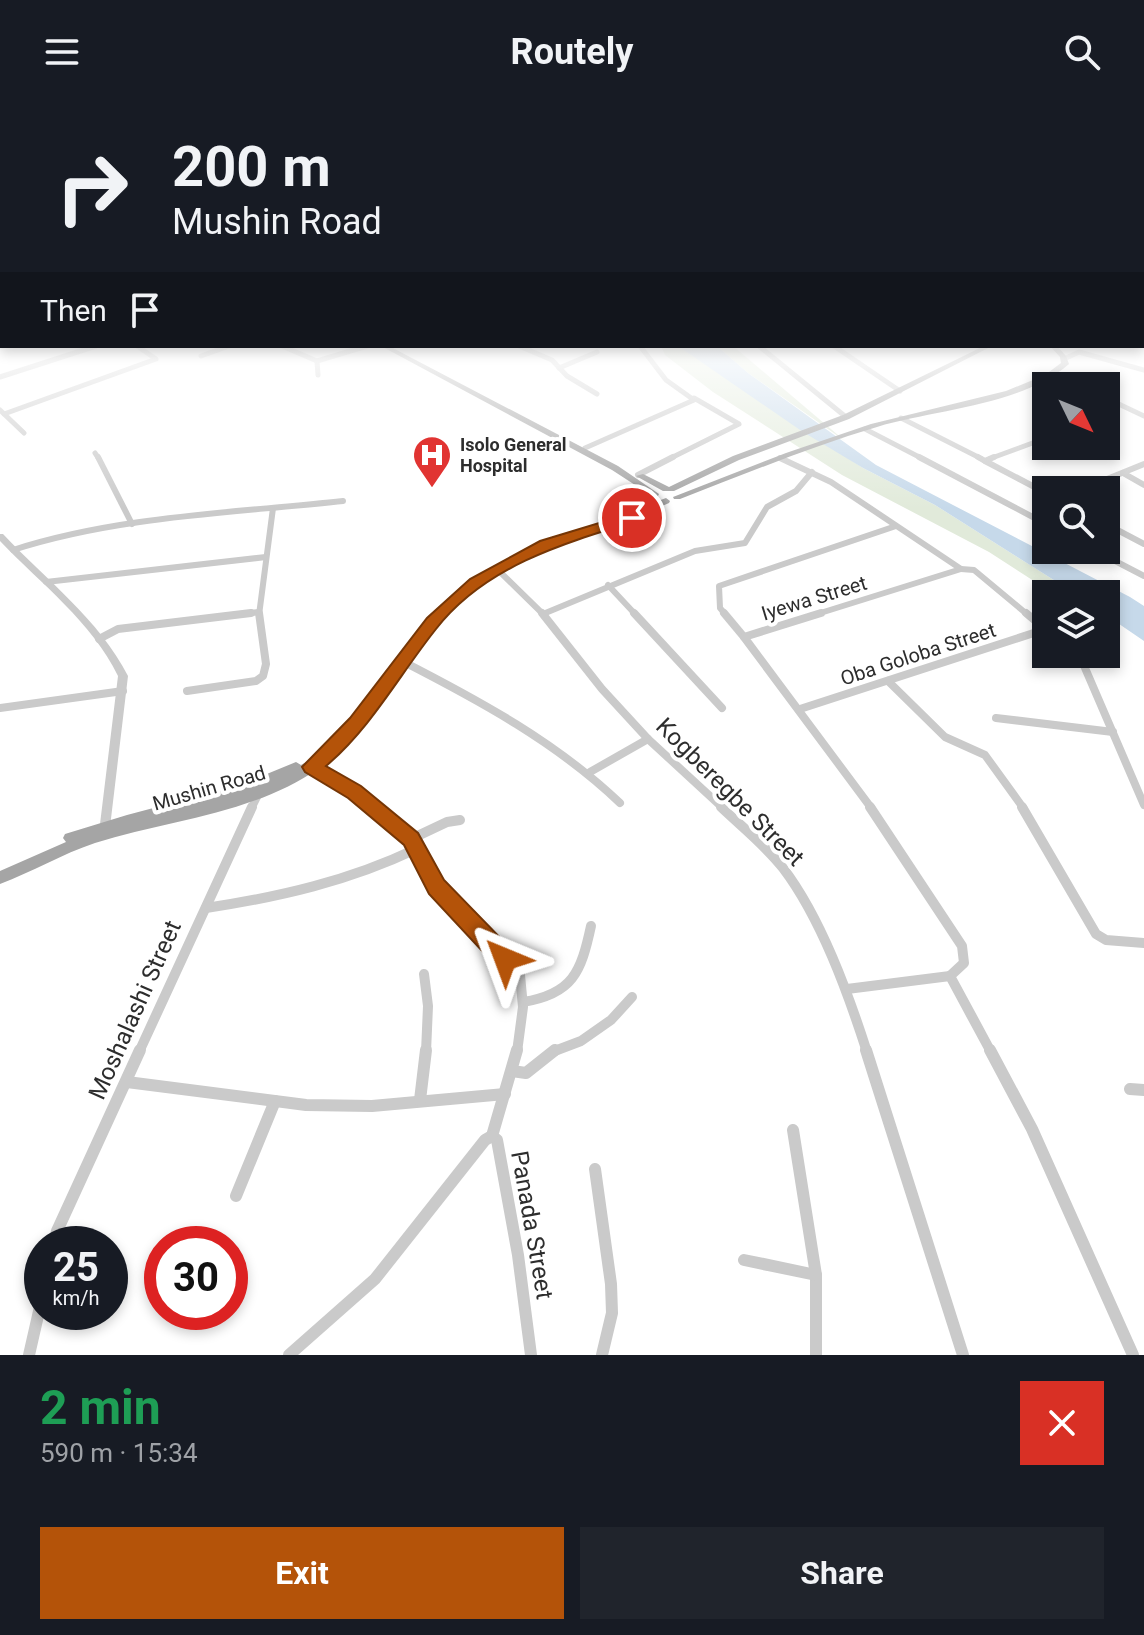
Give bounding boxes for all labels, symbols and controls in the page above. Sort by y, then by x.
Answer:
icon: menu [40,30,84,74]
icon: search [1060,30,1104,74]
text: Routely [511,31,633,73]
text: 200 m [172,134,331,200]
icon: right [40,136,144,240]
text: Mushin Road [172,201,382,243]
icon: arrive [123,288,167,332]
text: Then [40,293,107,328]
north arrow [1032,372,1120,460]
map controls [1032,372,1120,668]
hospital icon: Isolo General Hospital [411,434,453,489]
place label: Isolo General Hospital [460,434,567,476]
button: search [1032,476,1120,564]
pin [598,484,666,552]
icon: arrive [610,496,654,540]
street label: Iyewa Street [758,571,870,625]
button: layers [1032,580,1120,668]
street label: Oba Goloba Street [837,618,999,690]
street label: Kogberegbe Street [650,712,810,872]
street label: Mushin Road [150,760,268,816]
street label: Moshalashi Street [83,916,187,1104]
position arrow [463,917,547,1001]
street label: Panada Street [505,1149,559,1302]
speed limit sign: 30 [144,1226,248,1330]
text: 25 [53,1244,99,1291]
text: km/h [53,1286,99,1310]
text: 2 min [40,1379,161,1436]
button: close [1020,1381,1104,1465]
text: 590 m · 15:34 [40,1438,198,1468]
button: Exit [40,1527,564,1619]
button: Share [580,1527,1104,1619]

